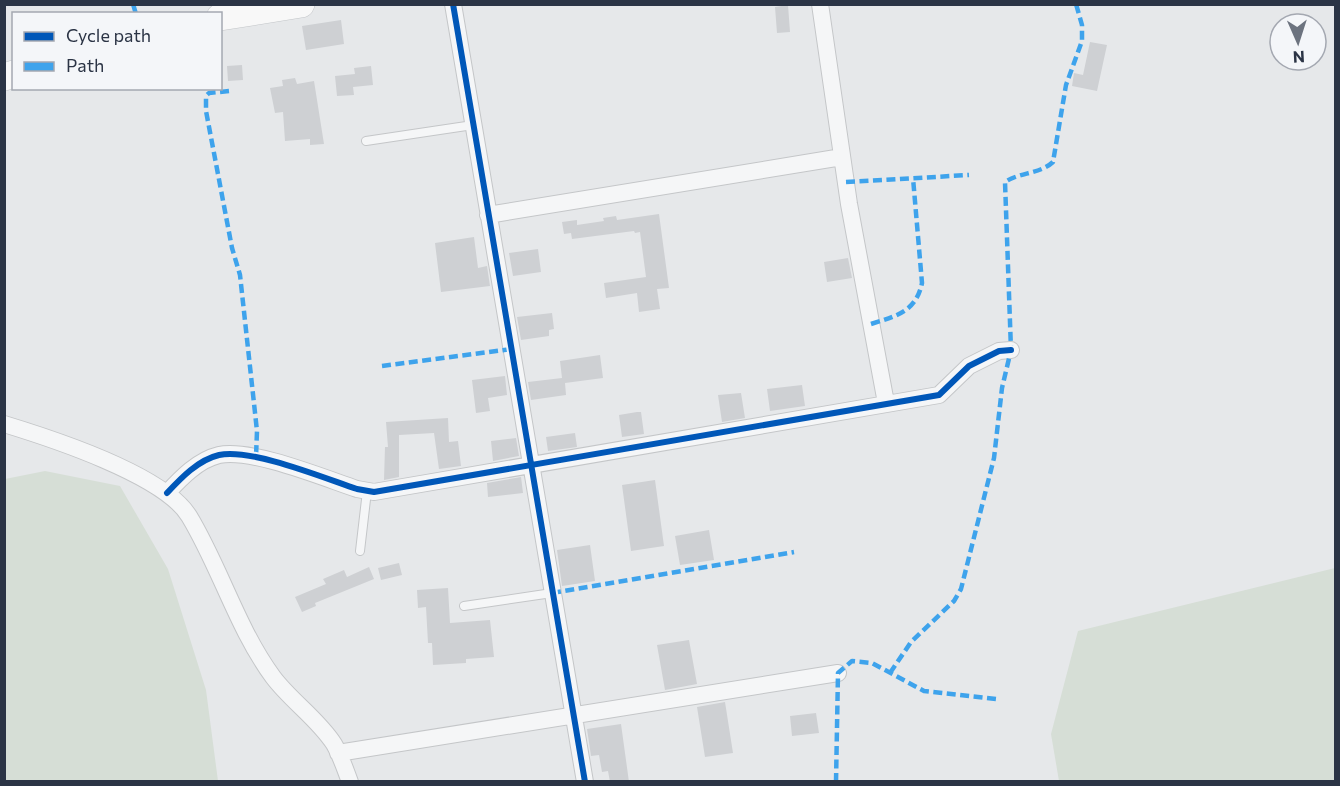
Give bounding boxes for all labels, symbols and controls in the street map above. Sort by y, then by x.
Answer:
legend [12,12,222,90]
north arrow [1268,12,1328,72]
text: Cycle path [66,24,151,46]
text: N [1292,48,1305,67]
text: Path [66,54,104,76]

